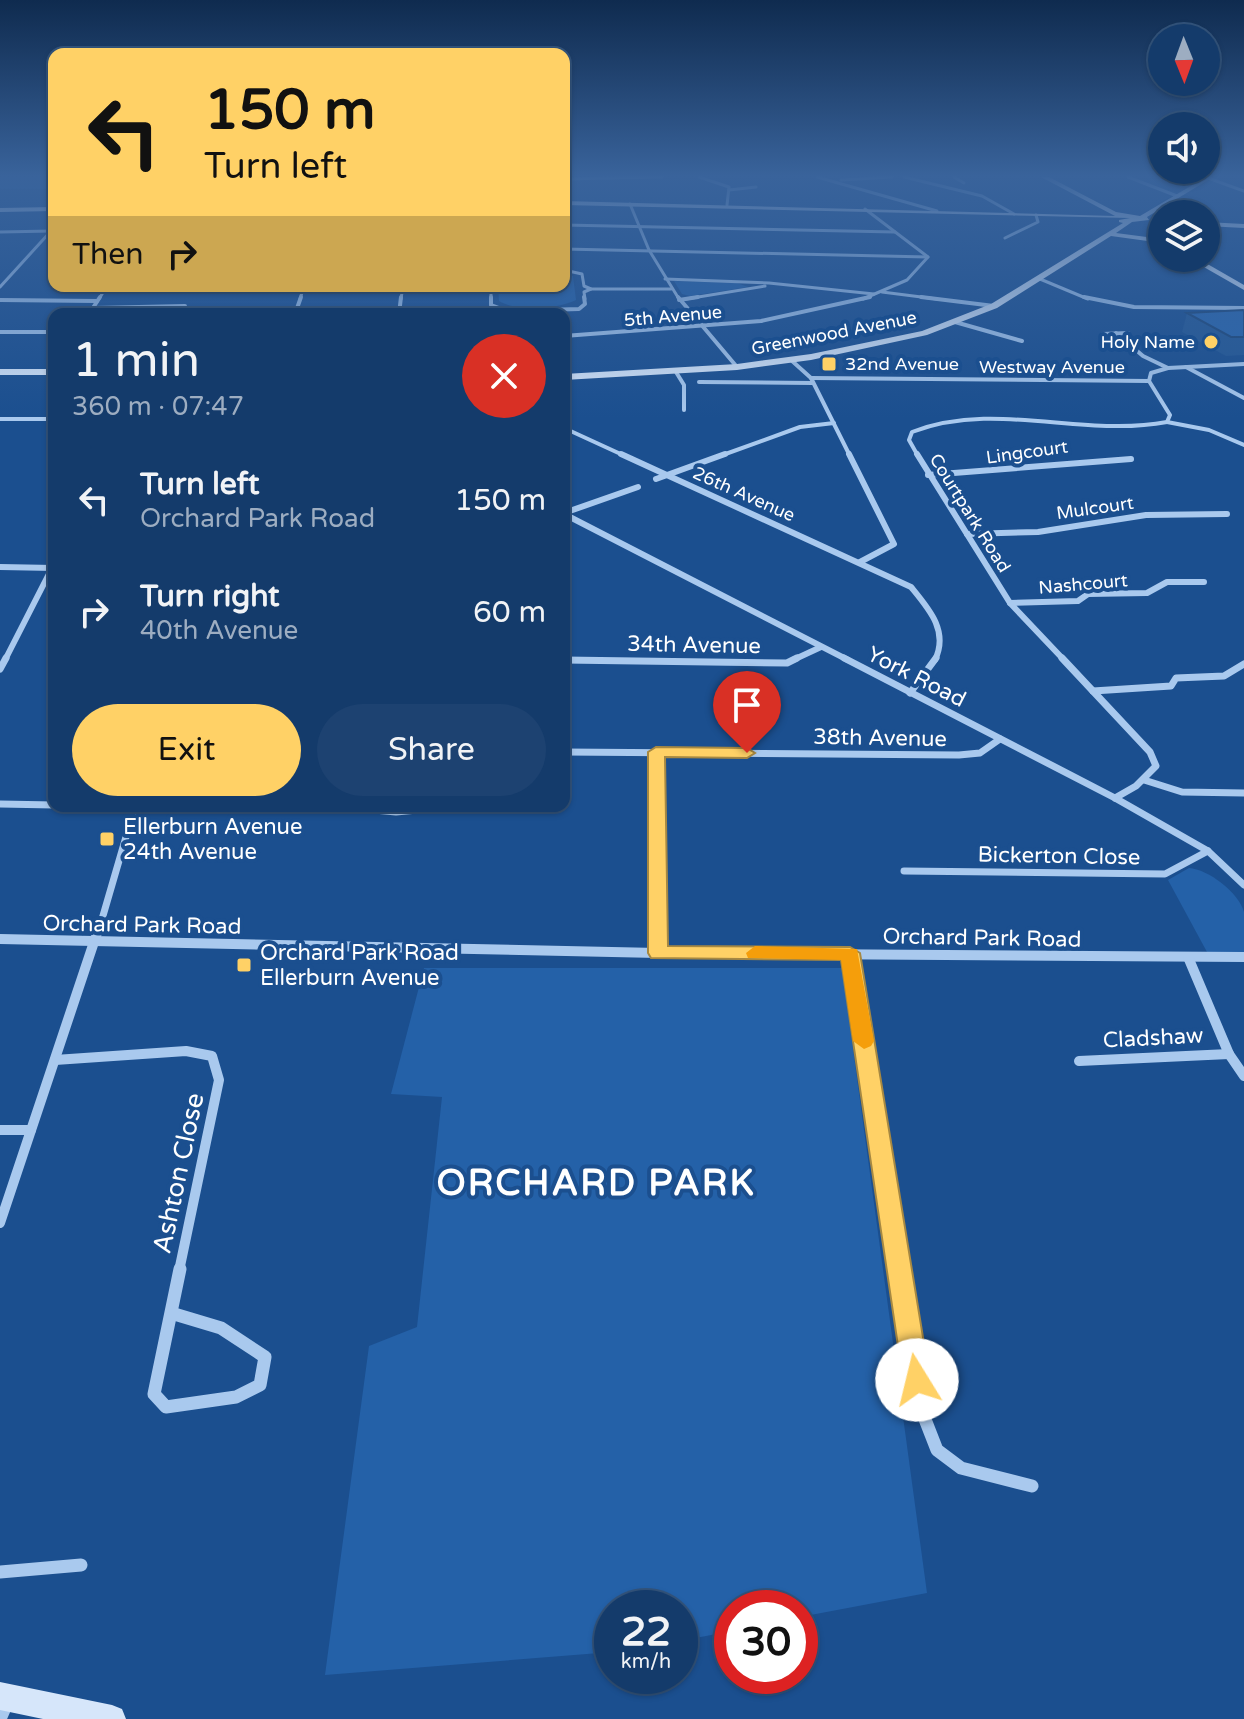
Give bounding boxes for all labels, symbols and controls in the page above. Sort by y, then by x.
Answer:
north arrow [1148,24,1220,96]
map controls [1148,24,1220,272]
text: 150 m [204,77,375,144]
icon: left [72,80,176,184]
button: sound [1148,112,1220,184]
text: Turn left [204,145,347,188]
button: layers [1148,200,1220,272]
icon: right [160,232,204,276]
text: Then [72,236,144,273]
street label: 5th Avenue [623,301,723,331]
street label: Greenwood Avenue [749,306,919,360]
place label: Holy Name [1101,331,1195,353]
text: 1 min [72,332,200,390]
marker: Holy Name [1202,333,1220,351]
button: close [462,334,546,418]
place label: 32nd Avenue [845,353,959,375]
marker: 32nd Avenue [820,355,838,373]
street label: Westway Avenue [979,356,1125,378]
text: 360 m · 07:47 [72,391,244,422]
street label: Lingcourt [985,435,1069,469]
street label: Courtpark Road [925,450,1015,576]
street label: 26th Avenue [689,462,799,526]
text: Turn left [140,466,259,503]
icon: left [72,478,116,522]
text: 150 m [454,482,546,519]
street label: Mulcourt [1055,492,1135,524]
text: Orchard Park Road [140,503,375,534]
street label: Nashcourt [1038,569,1129,599]
text: Turn right [140,578,280,615]
icon: right [72,590,116,634]
text: 60 m [473,594,546,631]
text: 40th Avenue [140,615,298,646]
street label: 34th Avenue [627,631,761,659]
street label: York Road [863,641,970,713]
pin [713,671,781,753]
icon: arrive [725,683,769,727]
button: Exit [72,704,301,796]
button: Share [317,704,546,796]
street label: 38th Avenue [813,724,947,752]
place label: Ellerburn Avenue 24th Avenue [123,814,302,865]
marker: Ellerburn Avenue 24th Avenue [98,830,116,848]
street label: Bickerton Close [977,842,1141,870]
street label: Orchard Park Road [42,910,242,940]
street label: Orchard Park Road [882,923,1082,953]
place label: Orchard Park Road Ellerburn Avenue [260,940,459,991]
marker: Orchard Park Road Ellerburn Avenue [235,956,253,974]
street label: Cladshaw [1102,1022,1204,1054]
street label: Ashton Close [146,1090,211,1256]
district label: ORCHARD PARK [436,1162,756,1205]
position arrow [875,1338,959,1422]
speed limit sign: 30 [714,1590,818,1694]
text: 22 [621,1608,671,1656]
text: km/h [621,1650,671,1674]

